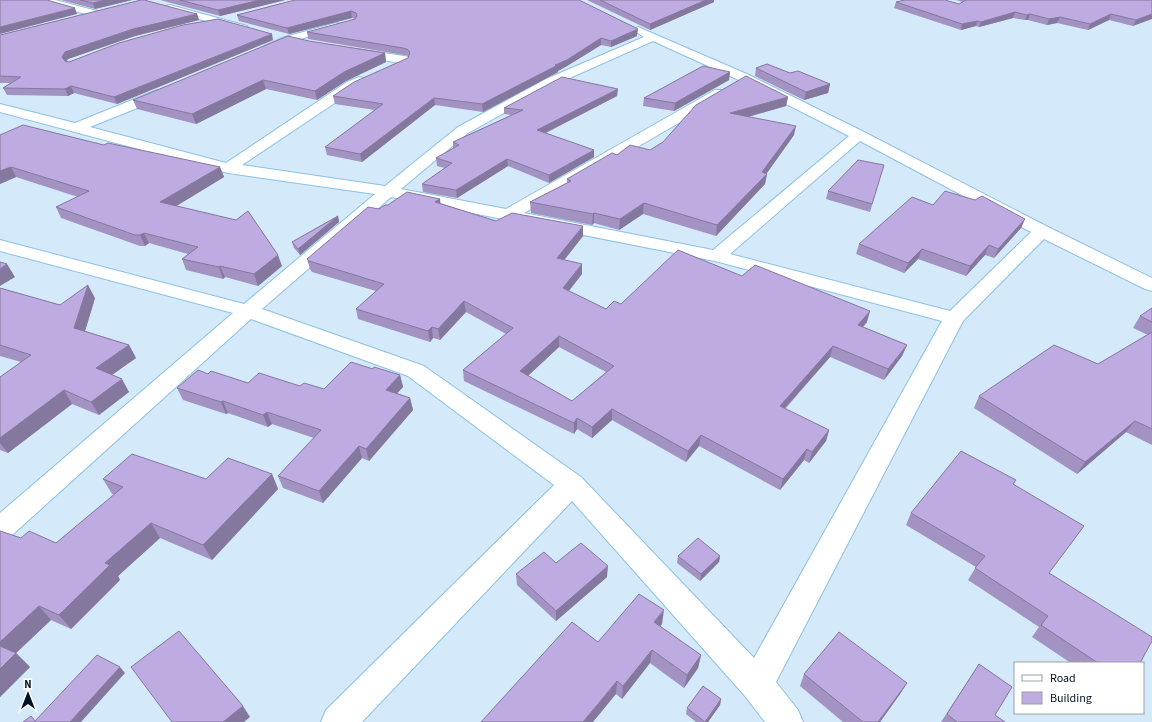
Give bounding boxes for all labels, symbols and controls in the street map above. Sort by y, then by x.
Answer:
legend [1014,662,1144,714]
text: Road [1050,670,1076,687]
north arrow [8,674,48,714]
text: N [24,677,32,692]
text: Building [1050,690,1092,707]

